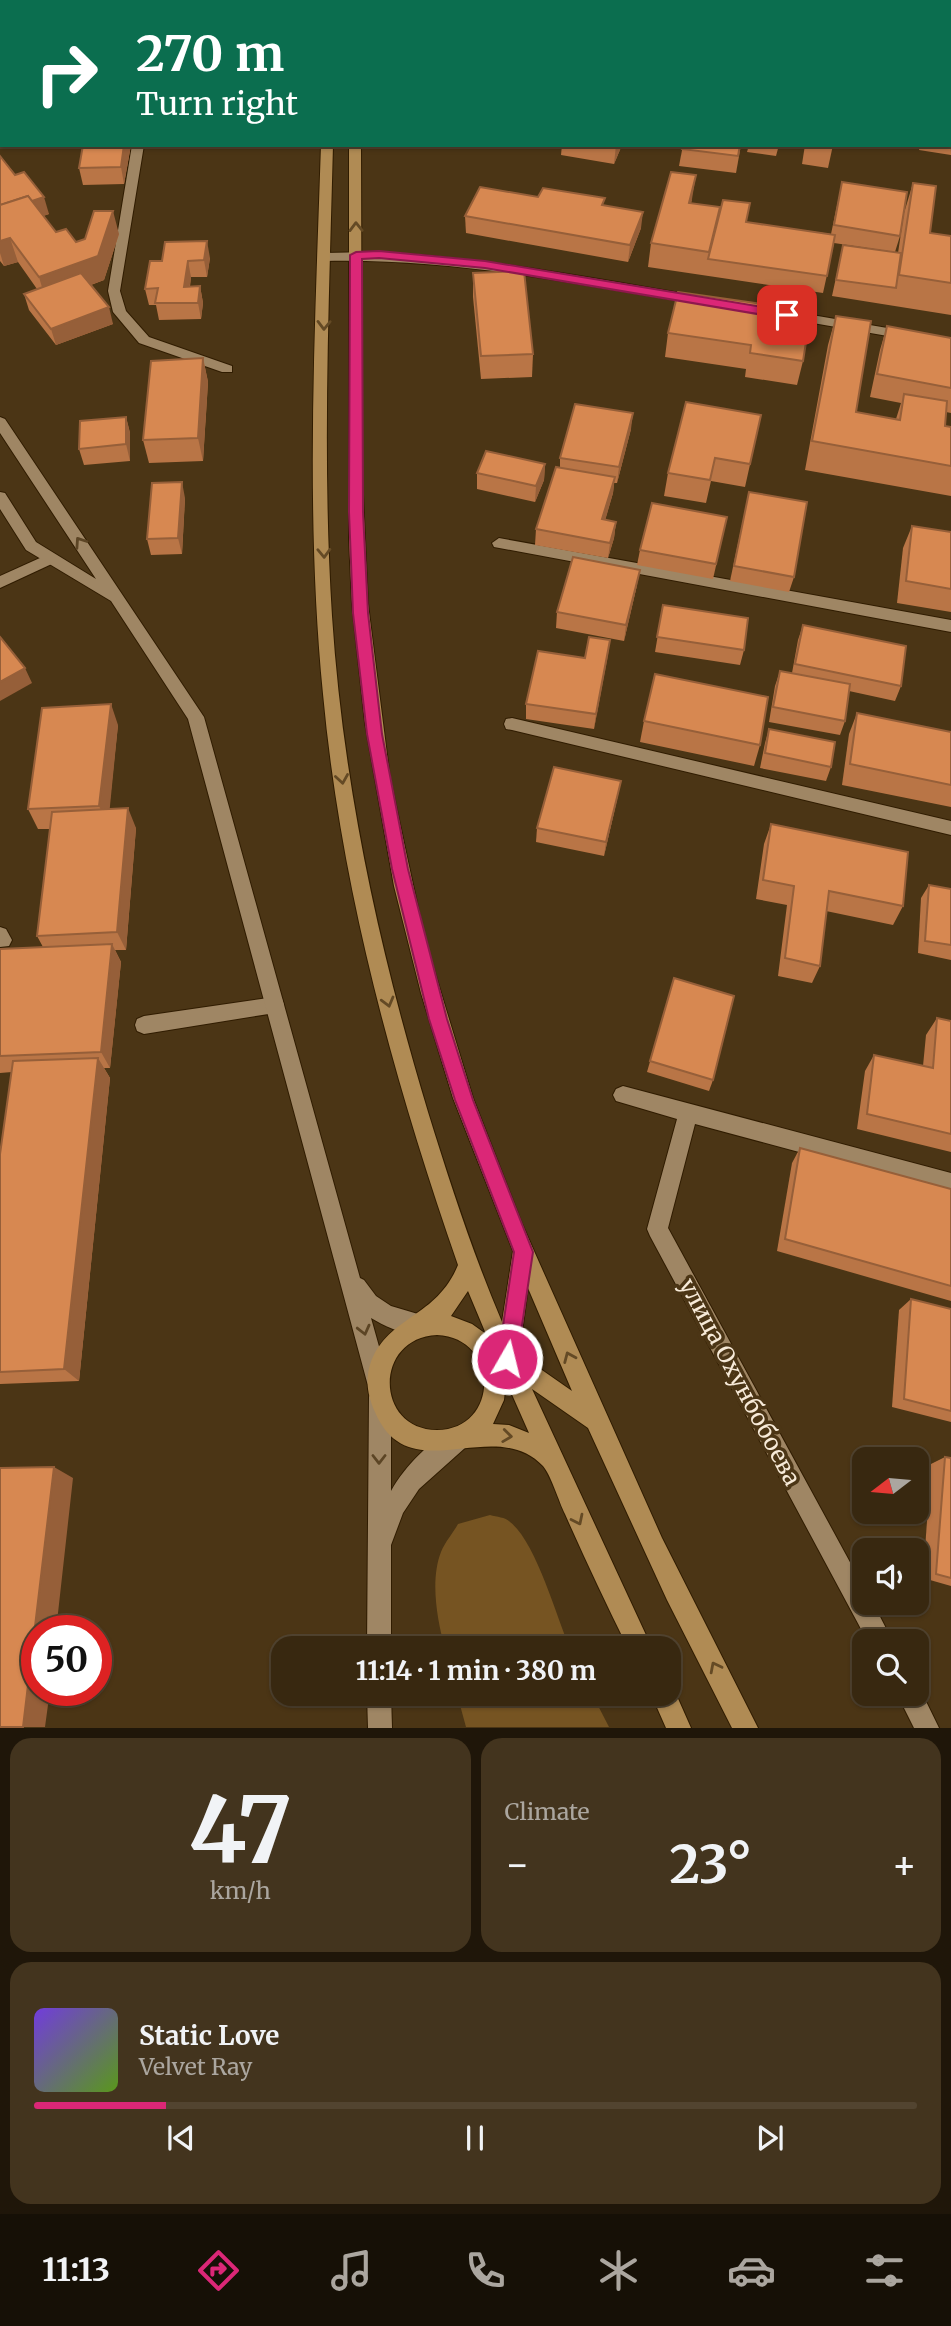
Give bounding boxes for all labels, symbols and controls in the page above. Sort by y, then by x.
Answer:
text: 270 m [136,23,284,84]
icon: right [21,28,112,119]
text: Turn right [136,84,298,124]
one-way arrow [348,222,364,232]
pin [757,285,817,345]
icon: arrive [768,296,806,334]
one-way arrow [316,320,332,331]
one-way arrow [75,537,88,550]
one-way arrow [316,547,331,558]
one-way arrow [334,773,349,785]
one-way arrow [379,996,394,1008]
street label: улица Охунбобоева [674,1273,807,1490]
position arrow [470,1322,544,1396]
one-way arrow [356,1324,370,1336]
one-way arrow [563,1352,577,1364]
one-way arrow [501,1429,512,1444]
north arrow [852,1447,929,1524]
map controls [852,1447,929,1706]
one-way arrow [371,1454,387,1465]
one-way arrow [570,1513,584,1525]
button: sound [852,1538,929,1615]
speed limit sign: 50 [21,1615,112,1706]
button: search [852,1629,929,1706]
text: 11:14 · 1 min · 380 m [356,1654,596,1687]
one-way arrow [709,1662,723,1674]
text: 47 [189,1773,292,1888]
text: Climate [505,1797,590,1826]
text: 23° [670,1832,752,1897]
text: − [505,1841,530,1888]
text: + [892,1841,917,1888]
text: km/h [210,1876,271,1905]
text: Static Love [139,2019,279,2052]
text: Velvet Ray [139,2052,252,2081]
icon: previous [162,2119,200,2157]
icon: pause [456,2119,494,2157]
icon: next [751,2119,789,2157]
icon: directions [194,2246,243,2295]
icon: music [327,2246,376,2295]
icon: phone [461,2246,510,2295]
icon: climate [594,2246,643,2295]
icon: car [727,2246,776,2295]
icon: filters [860,2246,909,2295]
text: 11:13 [42,2250,110,2290]

